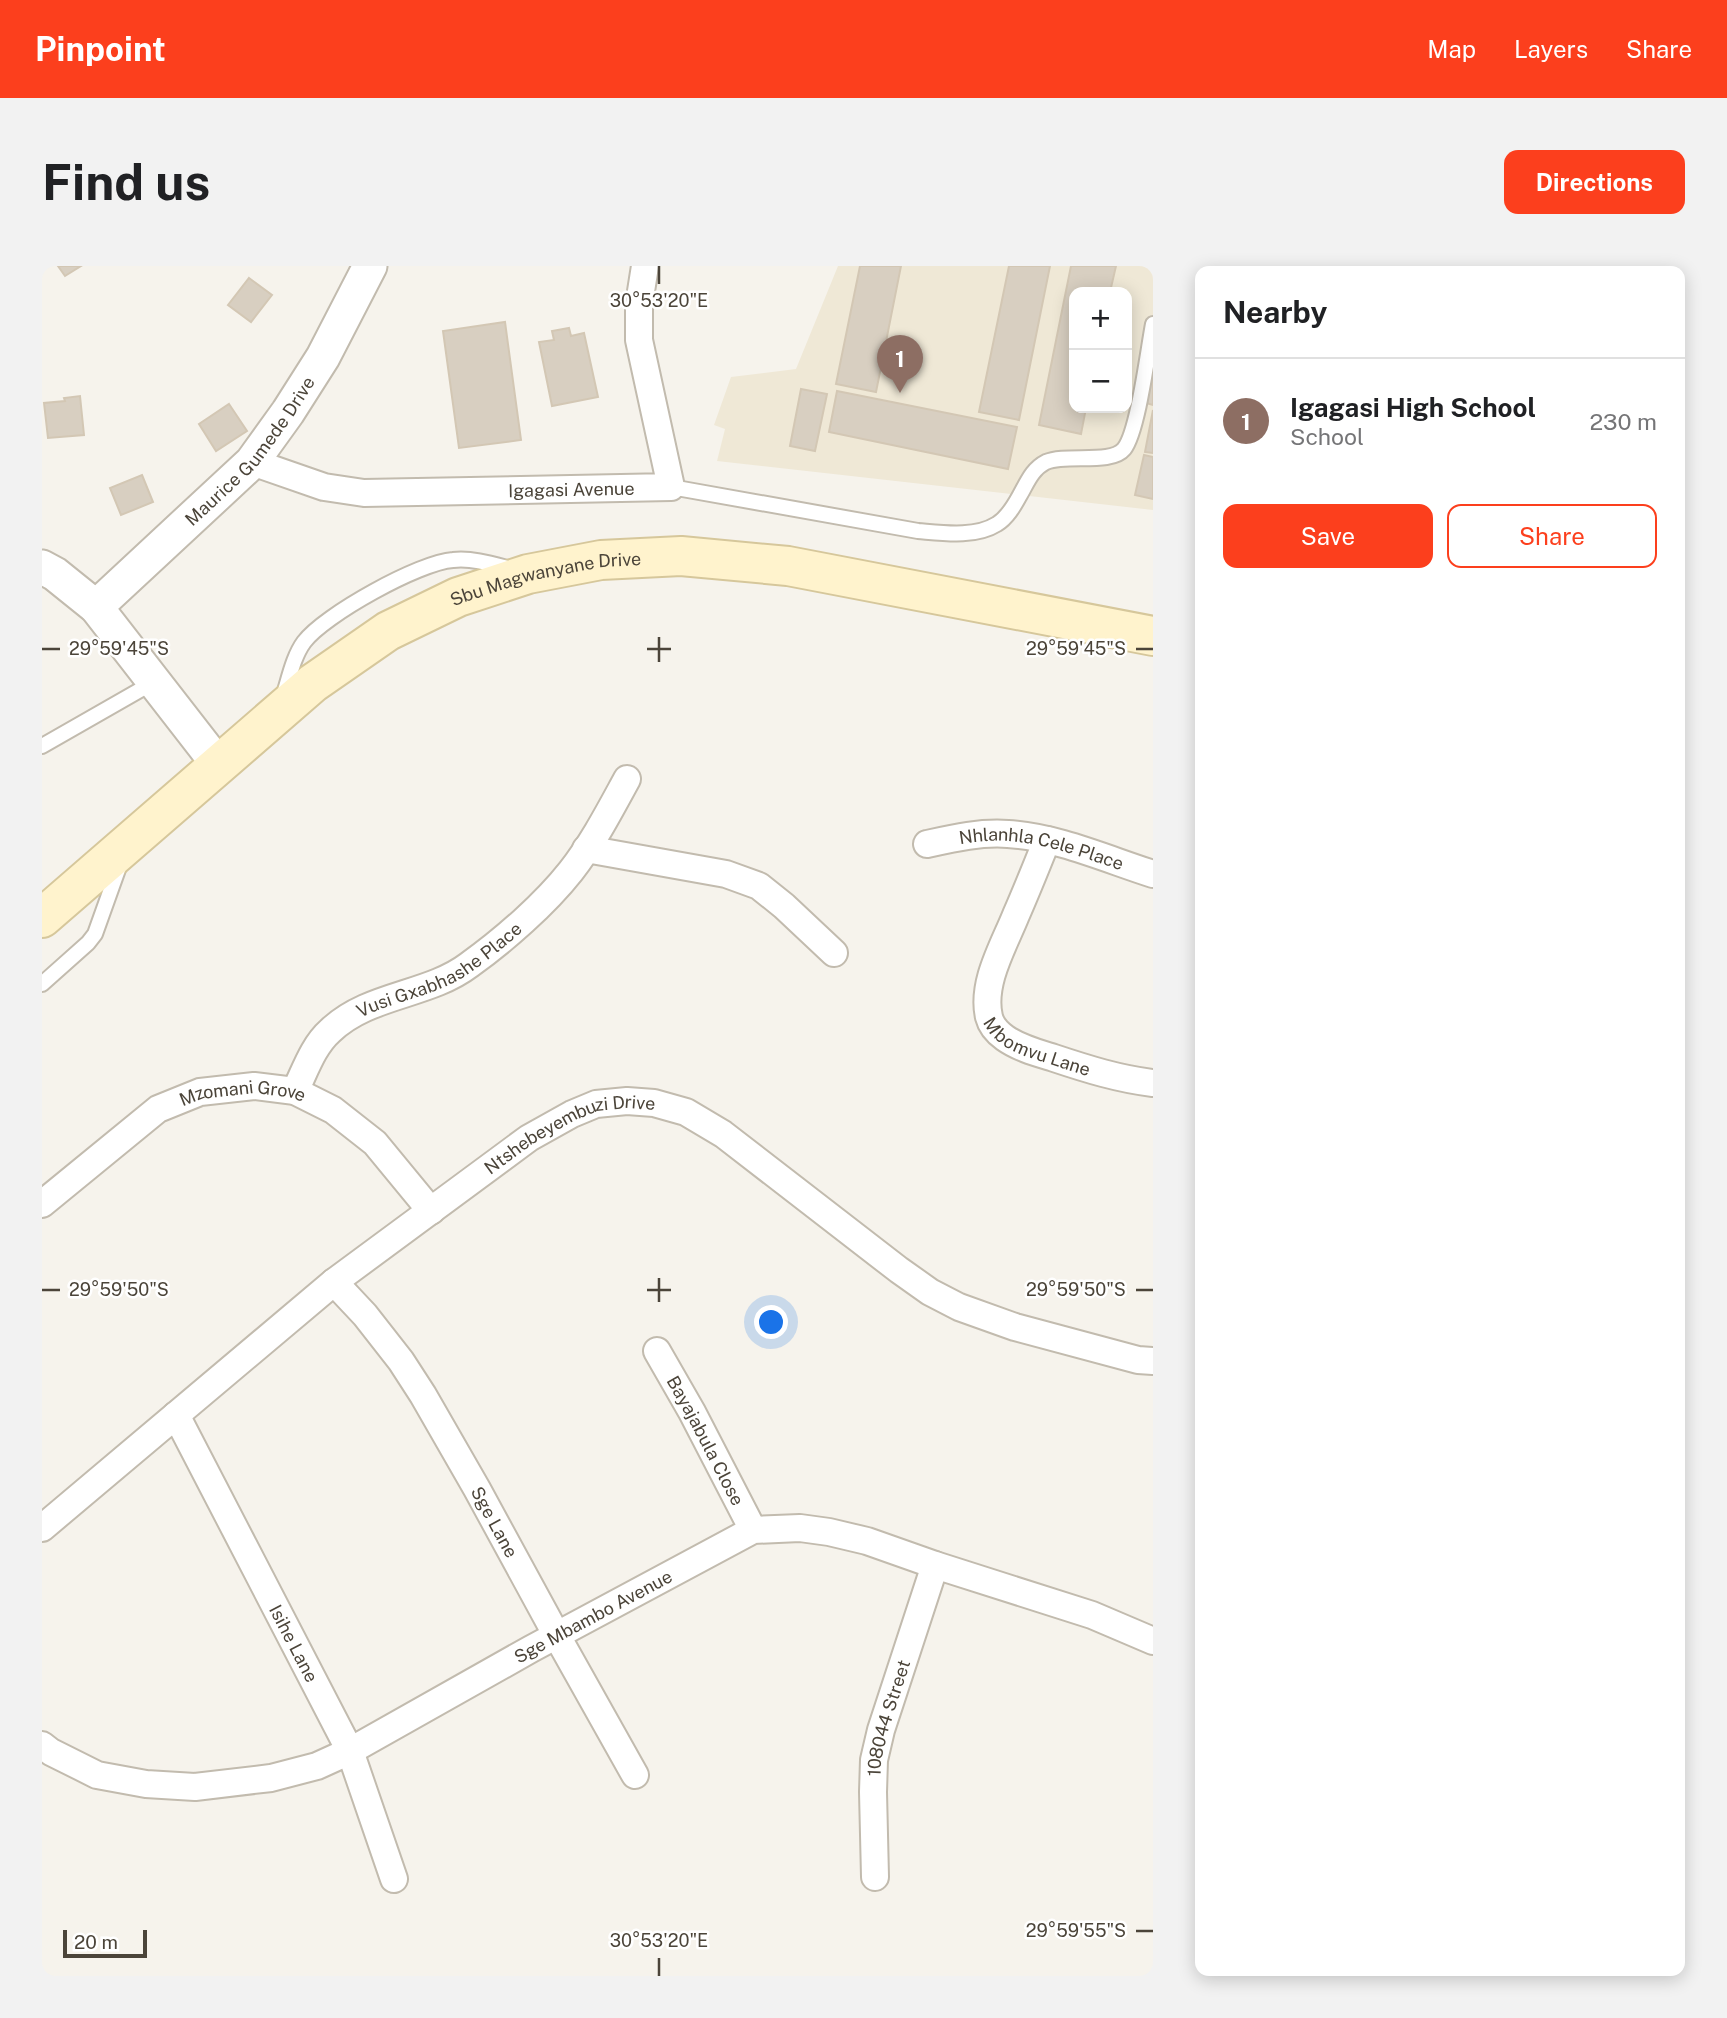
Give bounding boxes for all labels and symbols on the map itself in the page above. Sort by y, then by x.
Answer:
text: 30°53'20"E [610,290,708,311]
pin: 1 [877,335,923,393]
street label: Maurice Gumede Drive [180,372,319,530]
street label: Igagasi Avenue [508,477,635,501]
street label: Sbu Magwanyane Drive [446,548,642,610]
text: 29°59'45"S [69,638,169,659]
text: 29°59'45"S [1026,638,1126,659]
street label: Nhlanhla Cele Place [957,823,1127,874]
street label: Vusi Gxabhashe Place [353,917,526,1021]
street label: Mbomvu Lane [980,1013,1093,1080]
street label: Mzomani Grove [176,1075,310,1110]
street label: Ntshebeyembuzi Drive [480,1090,656,1178]
text: 29°59'50"S [69,1279,169,1300]
text: 29°59'50"S [1026,1279,1126,1300]
your location [754,1305,788,1339]
street label: Bayajabula Close [663,1372,749,1509]
street label: Sge Lane [467,1483,523,1561]
street label: Sge Mbambo Avenue [510,1565,675,1667]
street label: Isihe Lane [265,1601,323,1685]
street label: 108044 Street [863,1657,914,1777]
text: 29°59'55"S [1026,1920,1126,1941]
scale bar [63,1927,147,1959]
text: 30°53'20"E [610,1930,708,1951]

